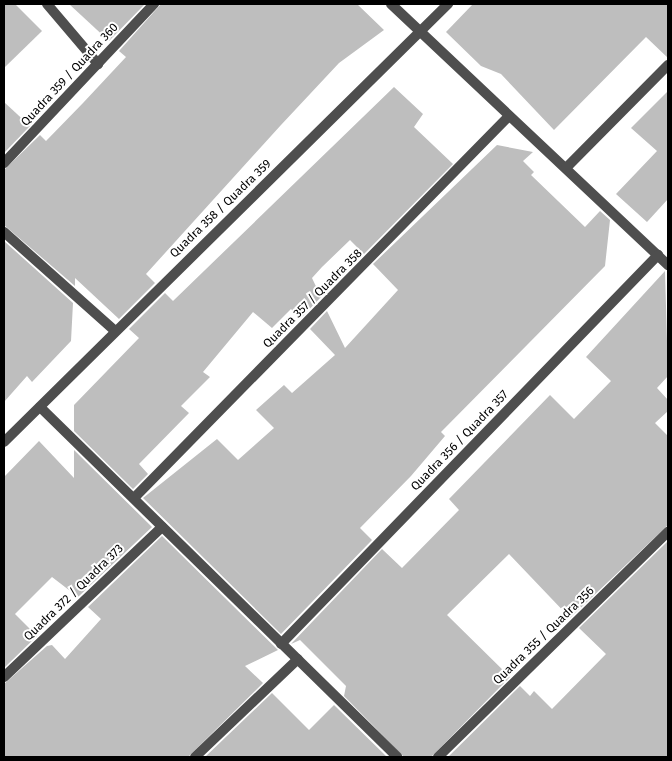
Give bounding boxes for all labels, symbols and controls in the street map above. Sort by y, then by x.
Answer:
street label: Quadra 359 / Quadra 360 [18,21,122,129]
street label: Quadra 358 / Quadra 359 [167,157,275,261]
street label: Quadra 357 / Quadra 358 [261,247,365,351]
street label: Quadra 356 / Quadra 357 [408,388,512,494]
street label: Quadra 372 / Quadra 373 [21,542,127,644]
street label: Quadra 355 / Quadra 356 [491,584,597,688]

